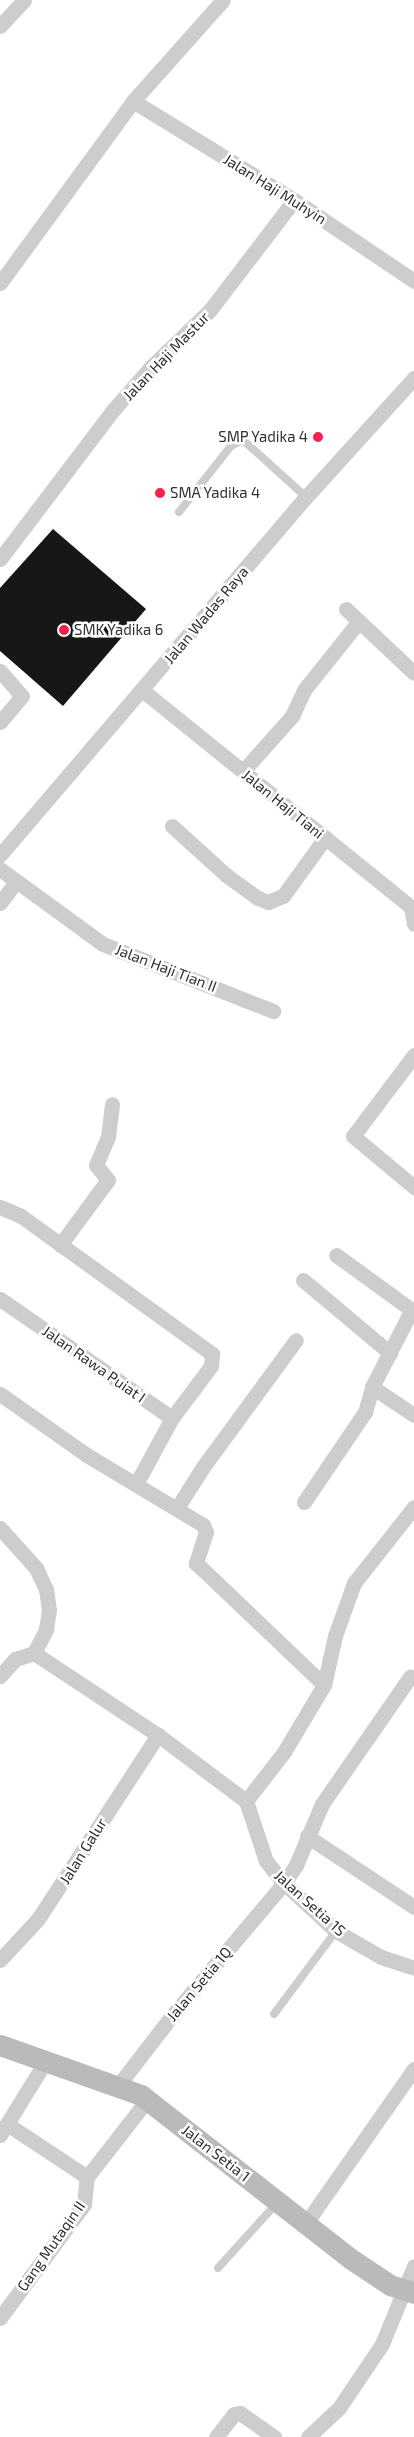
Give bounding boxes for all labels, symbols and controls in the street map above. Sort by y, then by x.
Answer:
street label: Jalan Haji Muhyin [220,150,330,228]
street label: Jalan Haji Mastur [119,308,213,404]
place label: SMP Yadika 4 [218,428,308,446]
marker: SMP Yadika 4 [312,431,324,443]
place label: SMA Yadika 4 [170,484,261,502]
marker: SMA Yadika 4 [154,487,166,499]
street label: Jalan Wadas Raya [160,563,252,667]
place label: SMK Yadika 6 [74,621,164,639]
marker: SMK Yadika 6 [58,624,70,636]
street label: Jalan Haji Tiani [238,765,328,843]
street label: Jalan Haji Tian II [112,940,220,996]
street label: Jalan Rawa Puiat I [39,1322,149,1406]
street label: Jalan Galur [56,1815,110,1887]
street label: Jalan Setia 1S [271,1866,349,1940]
street label: Jalan Setia 1Q [163,1943,235,2025]
street label: Jalan Setia 1 [178,2121,254,2185]
street label: Gang Mutaqin II [13,2197,89,2295]

